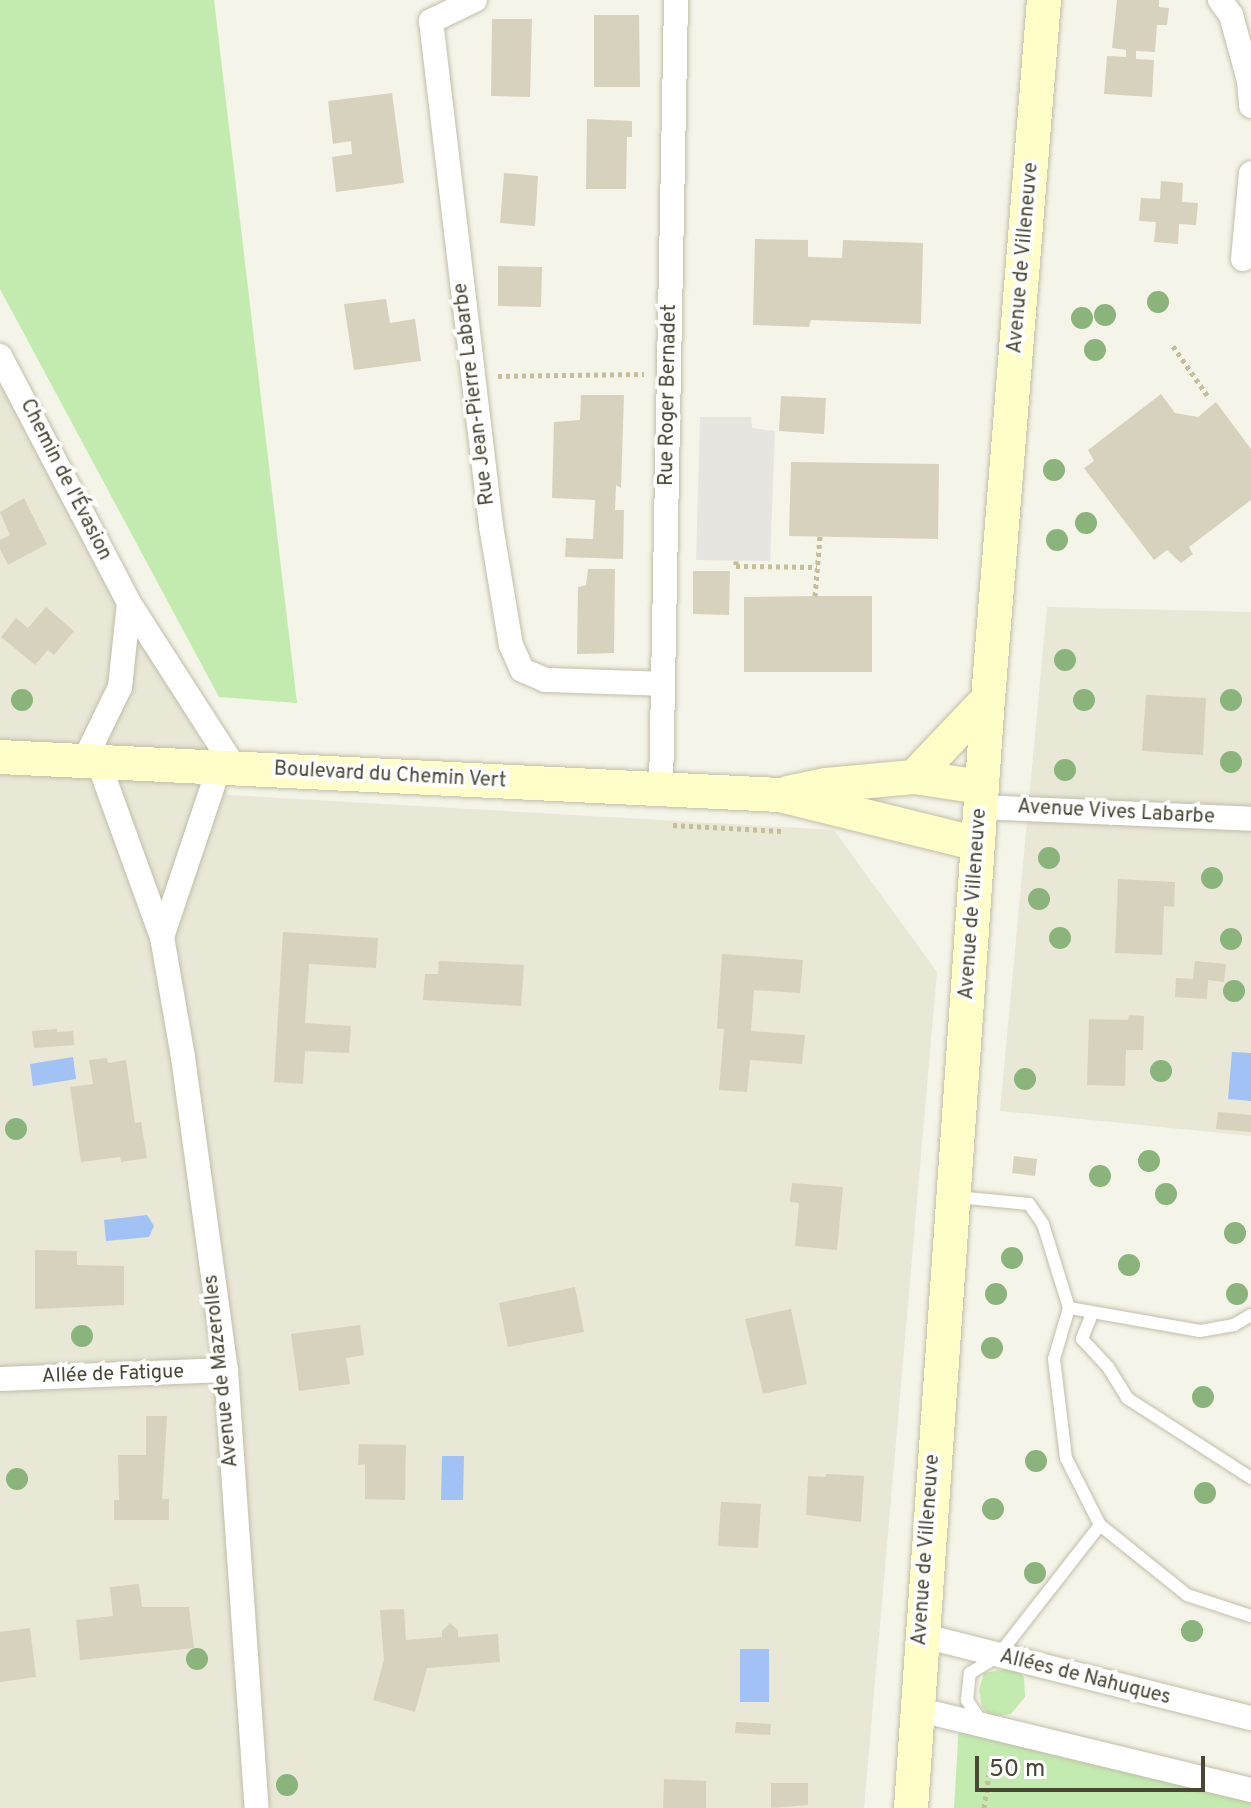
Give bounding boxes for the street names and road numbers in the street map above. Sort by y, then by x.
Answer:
street label: Avenue de Villeneuve [1004,161,1044,355]
street label: Rue Jean-Pierre Labarbe [449,281,501,507]
street label: Rue Roger Bernadet [655,304,683,486]
street label: Chemin de l'Évasion [14,395,116,565]
street label: Boulevard du Chemin Vert [273,758,507,794]
street label: Avenue Vives Labarbe [1016,796,1216,830]
street label: Avenue de Villeneuve [955,807,993,1001]
street label: Avenue de Mazerolles [200,1273,244,1469]
street label: Allée de Fatigue [41,1361,185,1389]
street label: Avenue de Villeneuve [908,1453,946,1647]
street label: Allées de Nahuques [997,1645,1173,1711]

